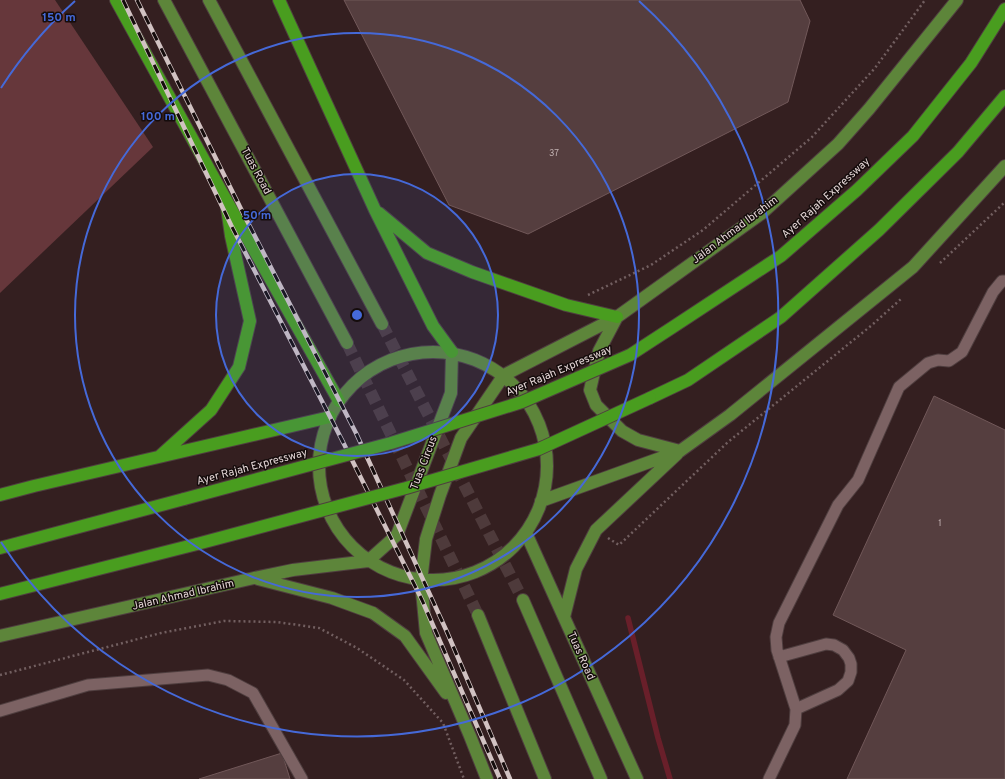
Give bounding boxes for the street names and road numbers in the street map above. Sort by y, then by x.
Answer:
street label: Tuas Road [238,145,274,197]
street label: Ayer Rajah Expressway [779,154,873,241]
street label: Jalan Ahmad Ibrahim [689,193,781,267]
street label: Ayer Rajah Expressway [504,342,614,400]
street label: Tuas Circus [407,434,441,492]
street label: Ayer Rajah Expressway [195,445,309,489]
street label: Jalan Ahmad Ibrahim [131,576,235,614]
street label: Tuas Road [564,630,598,682]

